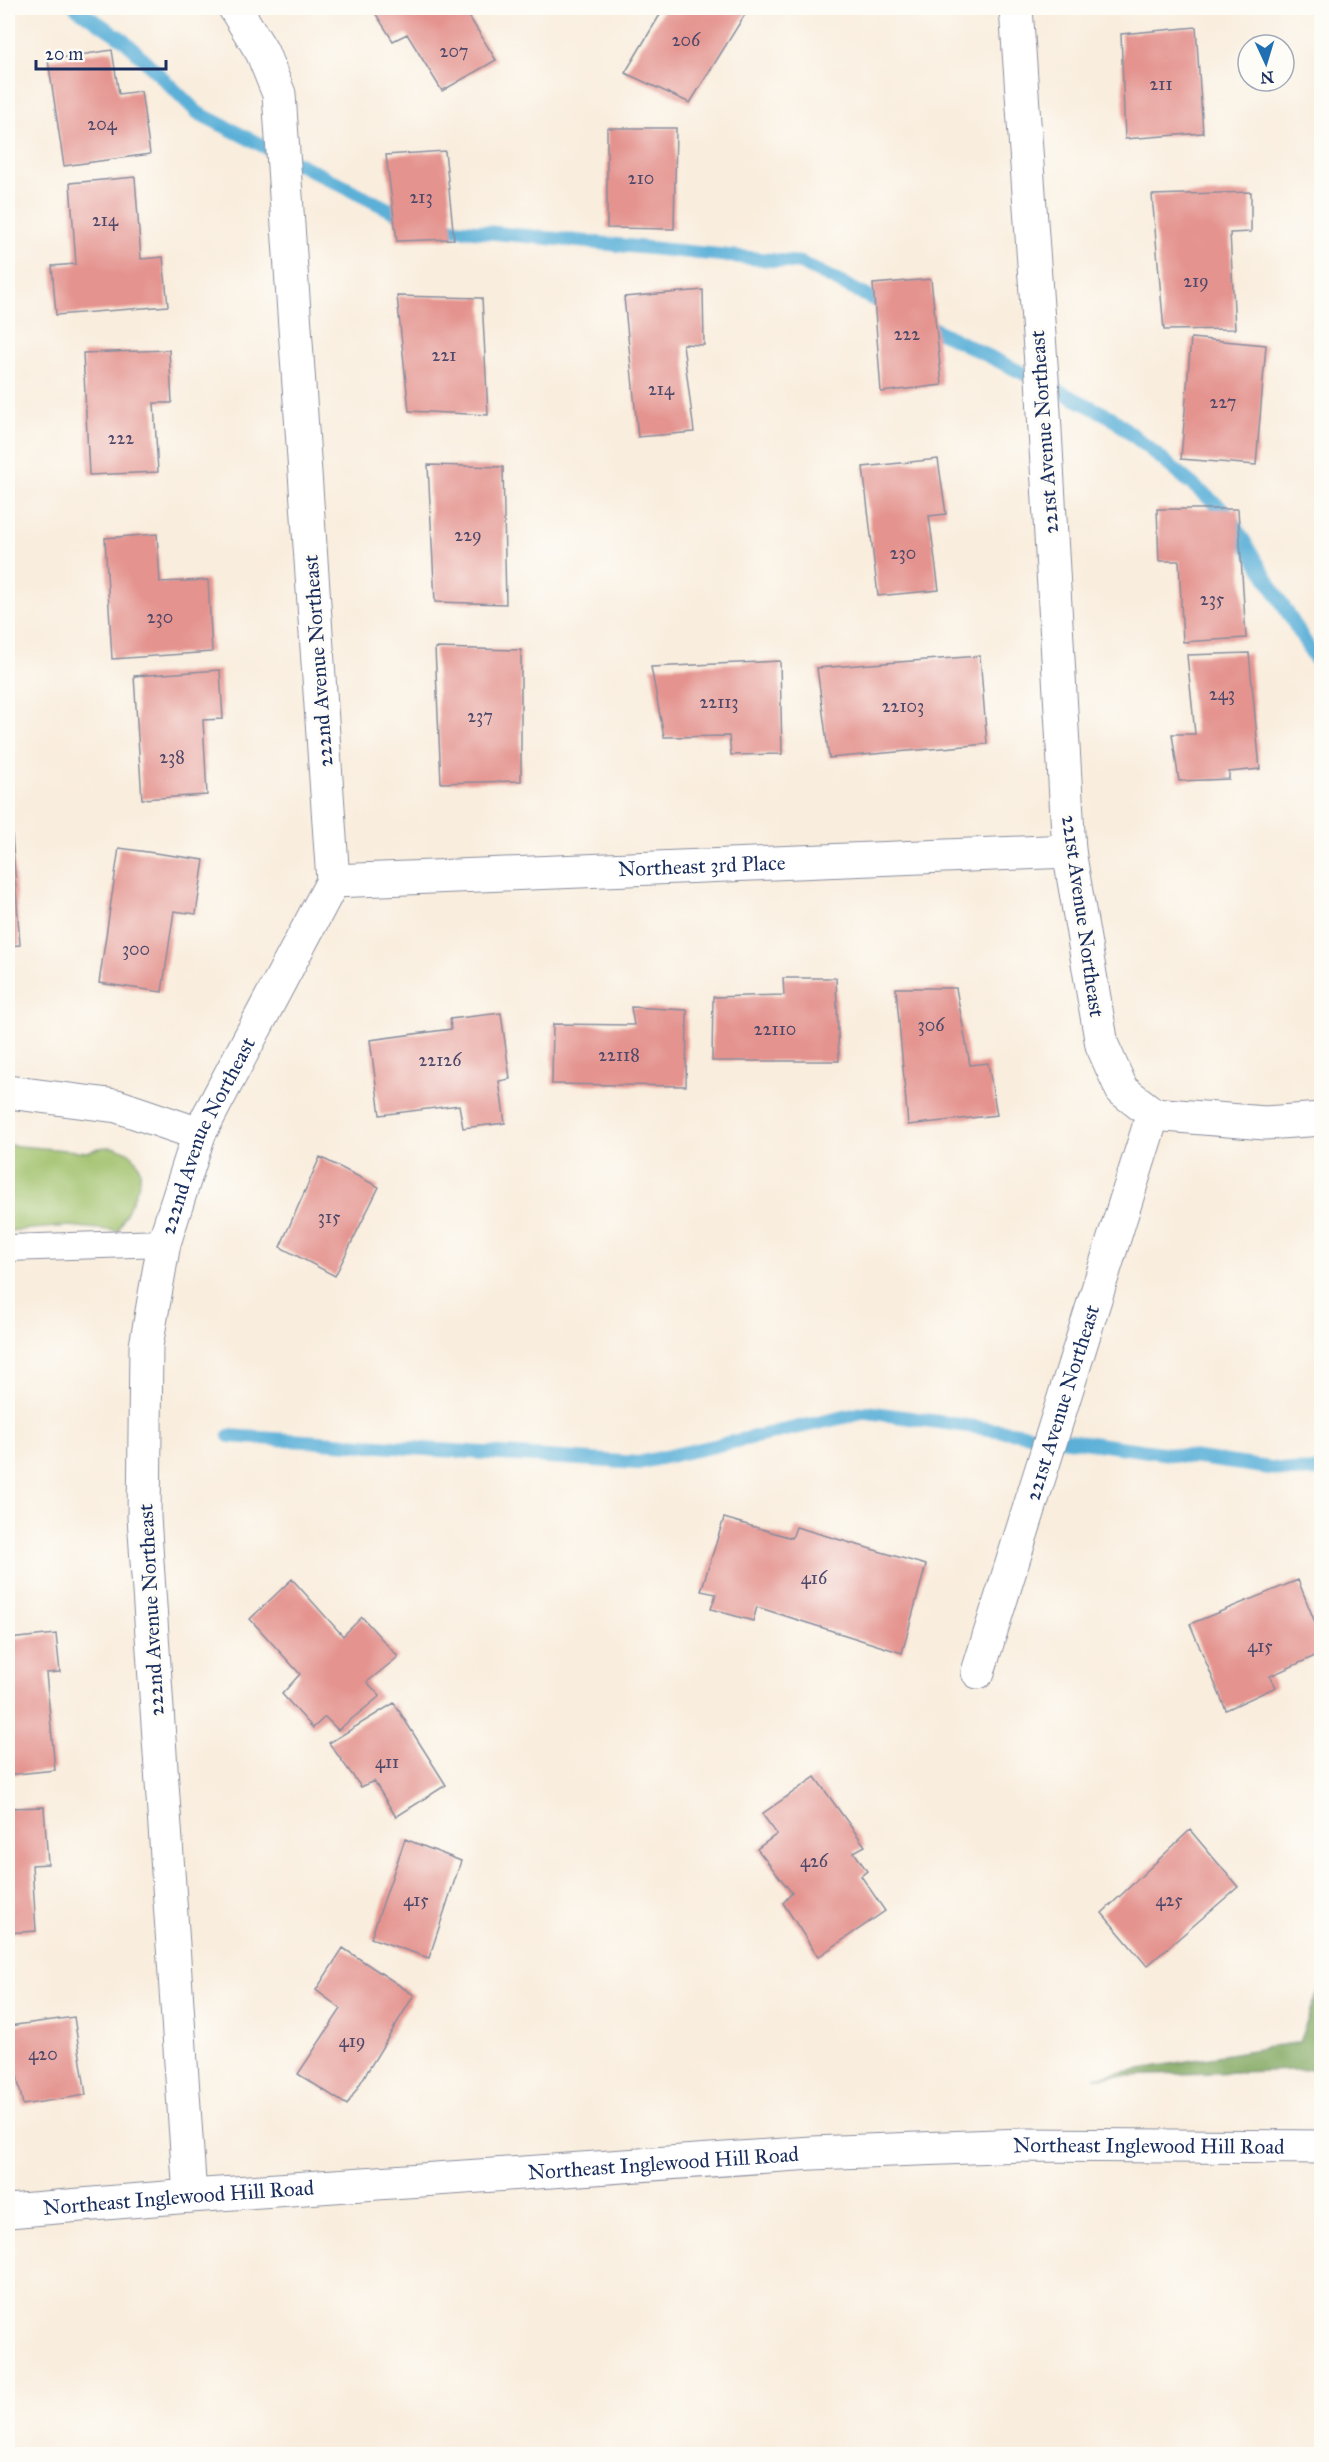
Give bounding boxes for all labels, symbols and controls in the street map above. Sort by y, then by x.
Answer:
house number: 206 [672,29,701,51]
scale bar [36,33,166,71]
north arrow [1236,33,1296,93]
house number: 207 [440,40,468,62]
text: 20 m [45,43,83,65]
text: N [1259,68,1274,87]
house number: 211 [1149,73,1173,95]
house number: 204 [87,113,118,135]
house number: 210 [628,167,654,189]
house number: 213 [409,186,433,208]
house number: 214 [92,209,119,231]
house number: 219 [1183,270,1209,292]
house number: 222 [894,323,920,345]
street label: 221st Avenue Northeast [1024,329,1064,535]
house number: 221 [432,344,456,366]
house number: 214 [648,378,675,400]
house number: 227 [1210,391,1236,413]
house number: 222 [108,427,134,449]
house number: 229 [454,524,482,546]
house number: 230 [890,542,916,564]
street label: 222nd Avenue Northeast [298,553,338,768]
house number: 235 [1200,588,1225,610]
house number: 230 [147,606,173,628]
house number: 243 [1209,683,1235,705]
house number: 22113 [699,691,739,713]
house number: 22103 [882,695,924,717]
house number: 237 [467,705,493,727]
house number: 238 [159,746,185,768]
street label: 221st Avenue Northeast [1056,813,1110,1019]
street label: Northeast 3rd Place [617,850,786,882]
house number: 300 [122,938,150,960]
house number: 306 [918,1014,945,1036]
house number: 22110 [754,1018,796,1040]
street label: 222nd Avenue Northeast [155,1032,261,1238]
house number: 22118 [598,1044,640,1066]
house number: 22126 [419,1049,462,1071]
house number: 315 [318,1206,341,1228]
street label: 221st Avenue Northeast [1019,1301,1105,1504]
street label: 222nd Avenue Northeast [132,1503,170,1717]
house number: 416 [801,1567,828,1589]
house number: 415 [1247,1635,1273,1657]
house number: 411 [375,1751,399,1773]
house number: 426 [800,1850,829,1872]
house number: 415 [403,1889,429,1911]
house number: 425 [1155,1889,1183,1911]
house number: 419 [339,2030,365,2052]
house number: 420 [28,2043,58,2065]
street label: Northeast Inglewood Hill Road [1012,2132,1285,2160]
street label: Northeast Inglewood Hill Road [527,2141,800,2186]
street label: Northeast Inglewood Hill Road [42,2174,315,2221]

